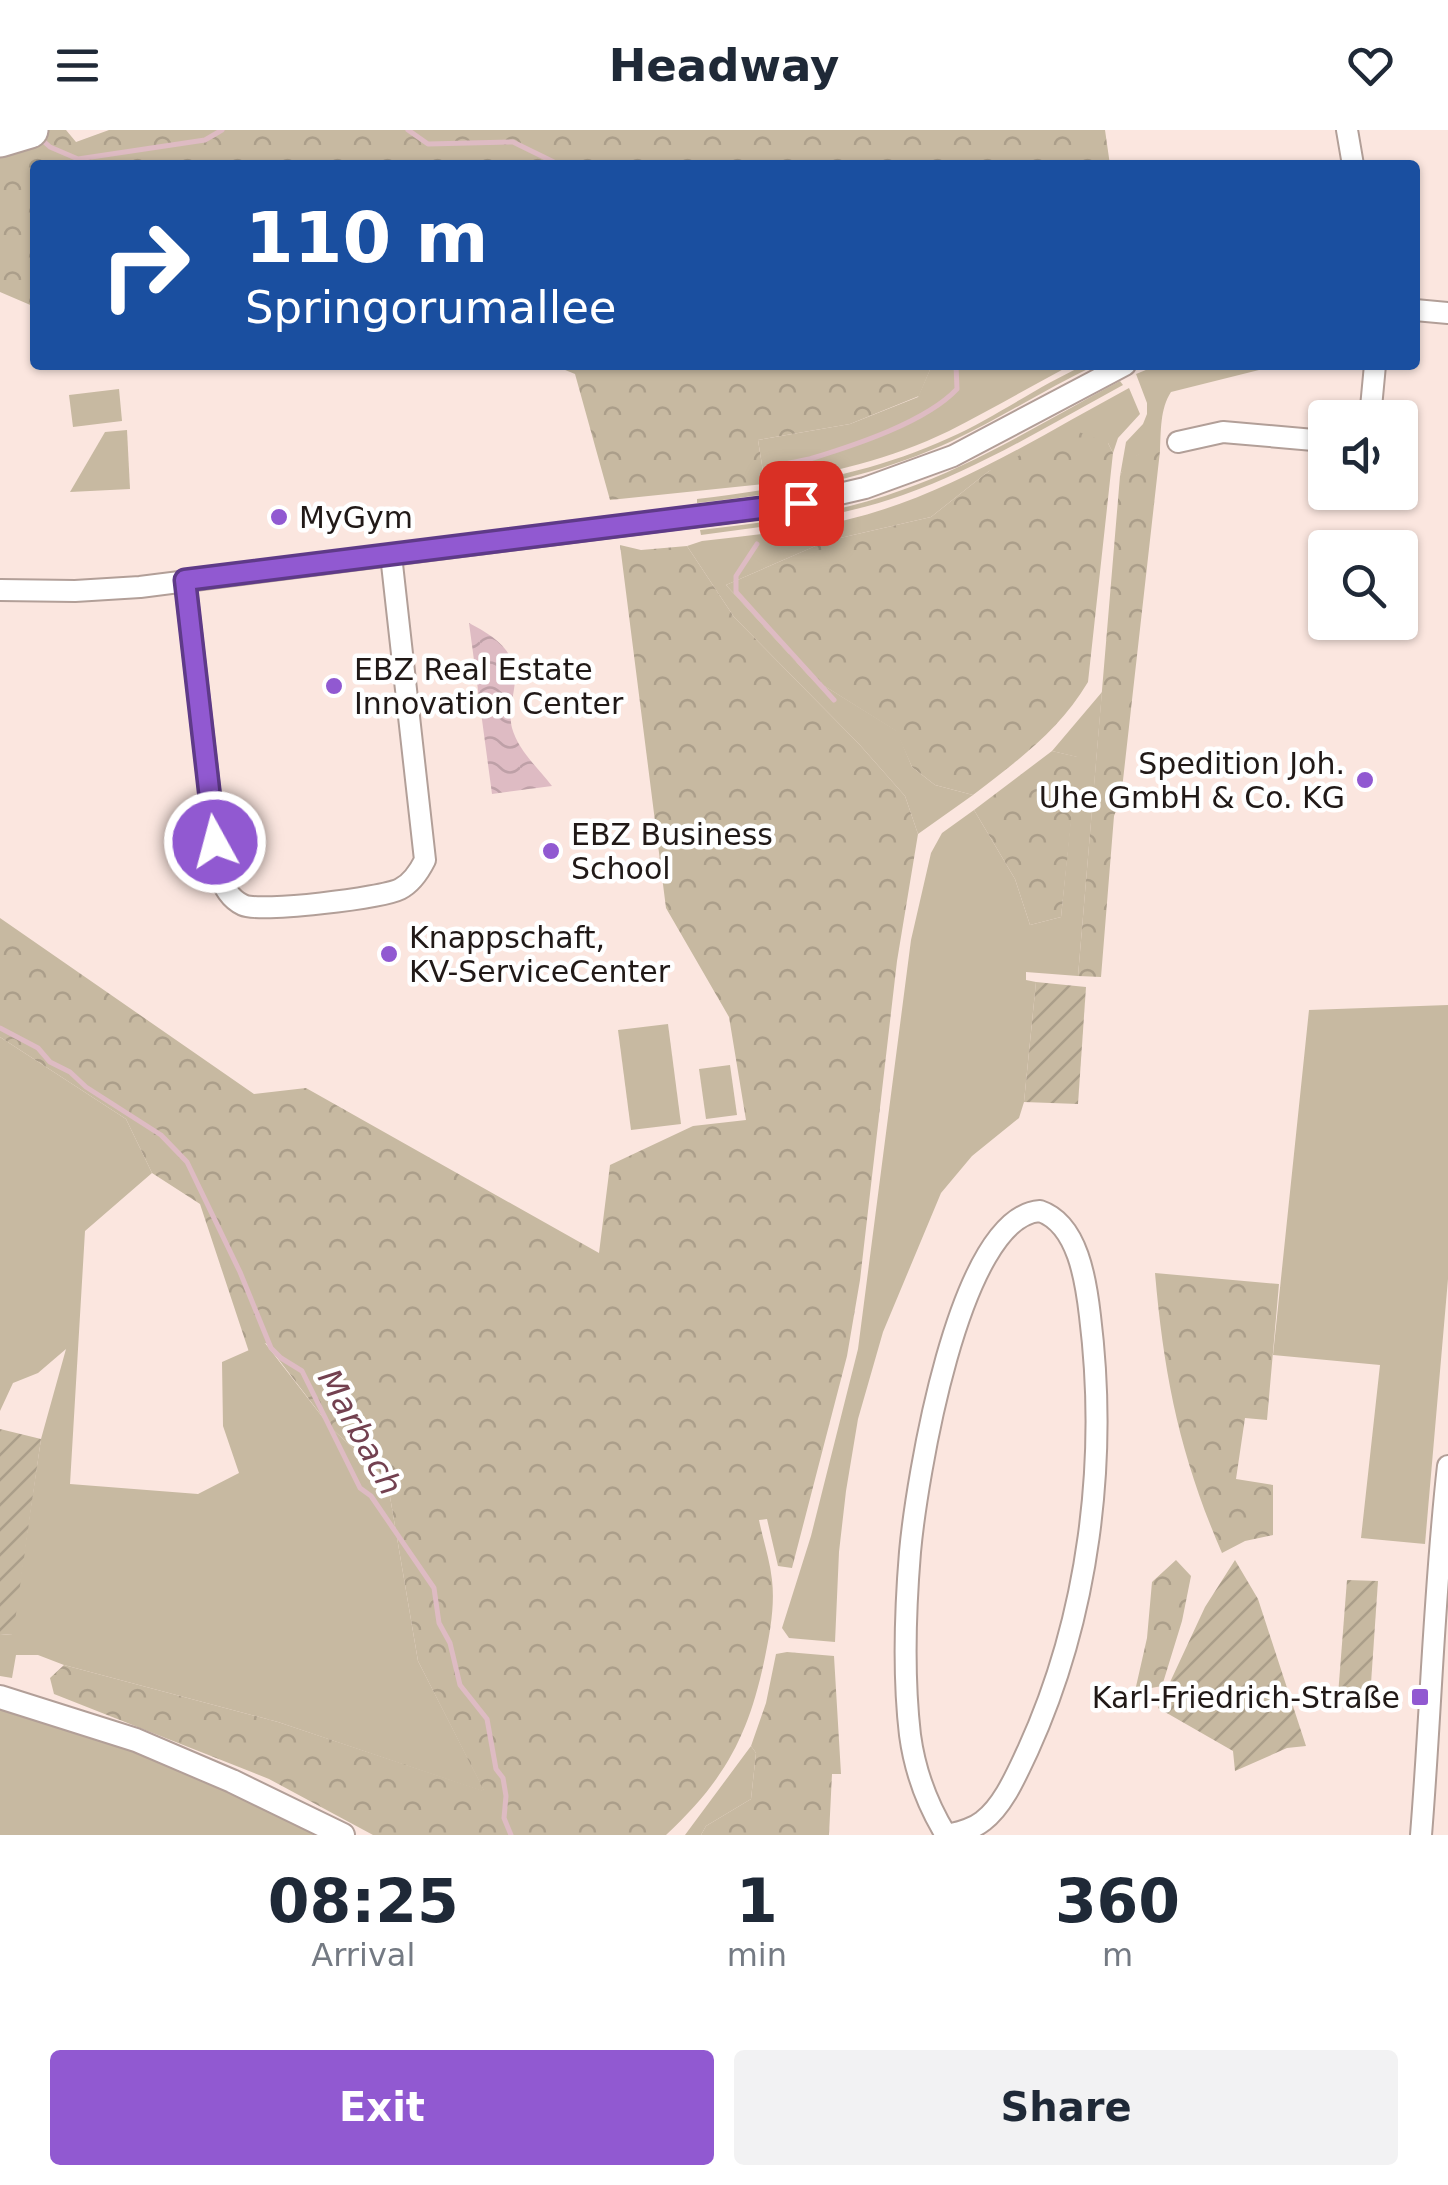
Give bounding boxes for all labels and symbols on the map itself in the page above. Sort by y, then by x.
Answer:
pin [759,461,844,546]
place label: MyGym [299,500,413,535]
marker: MyGym [268,506,290,528]
place label: EBZ Real Estate Innovation Center [354,652,624,721]
marker: EBZ Real Estate Innovation Center [323,675,345,697]
place label: Spedition Joh. Uhe GmbH & Co. KG [1039,746,1345,815]
marker: Spedition Joh. Uhe GmbH & Co. KG [1354,769,1376,791]
position arrow [163,790,267,894]
place label: EBZ Business School [571,817,773,886]
marker: EBZ Business School [540,840,562,862]
place label: Knappschaft, KV-ServiceCenter [409,920,671,989]
marker: Knappschaft, KV-ServiceCenter [378,943,400,965]
water label: Marbach [310,1362,410,1502]
place label: Karl-Friedrich-Straße [1092,1680,1400,1715]
marker: Karl-Friedrich-Straße [1409,1686,1431,1708]

